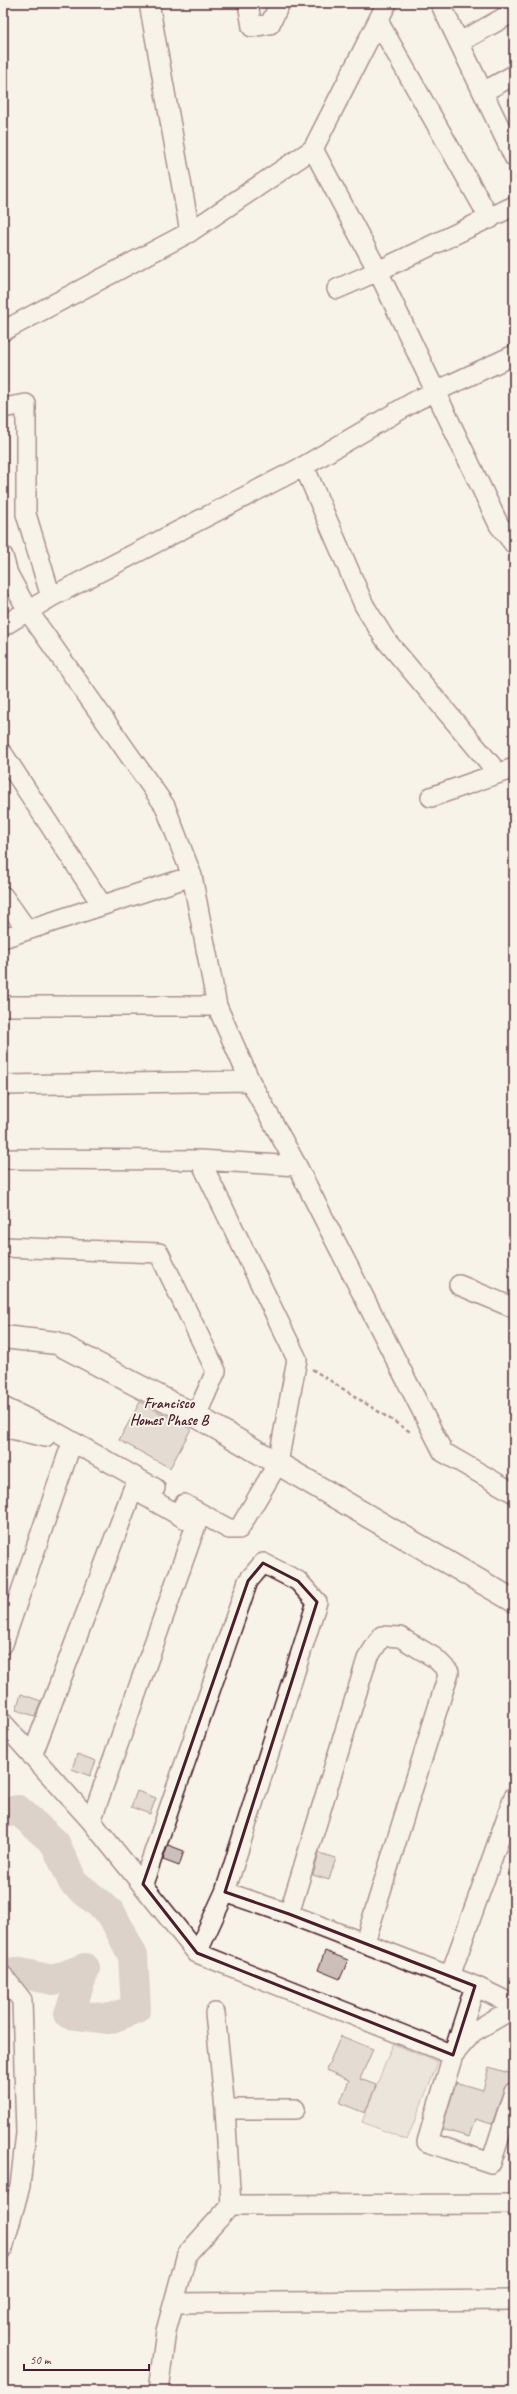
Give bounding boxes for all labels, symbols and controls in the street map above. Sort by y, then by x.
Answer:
district label: Francisco Homes Phase B [130,1394,210,1430]
scale bar [24,2346,149,2372]
text: 50 m [30,2352,52,2368]

